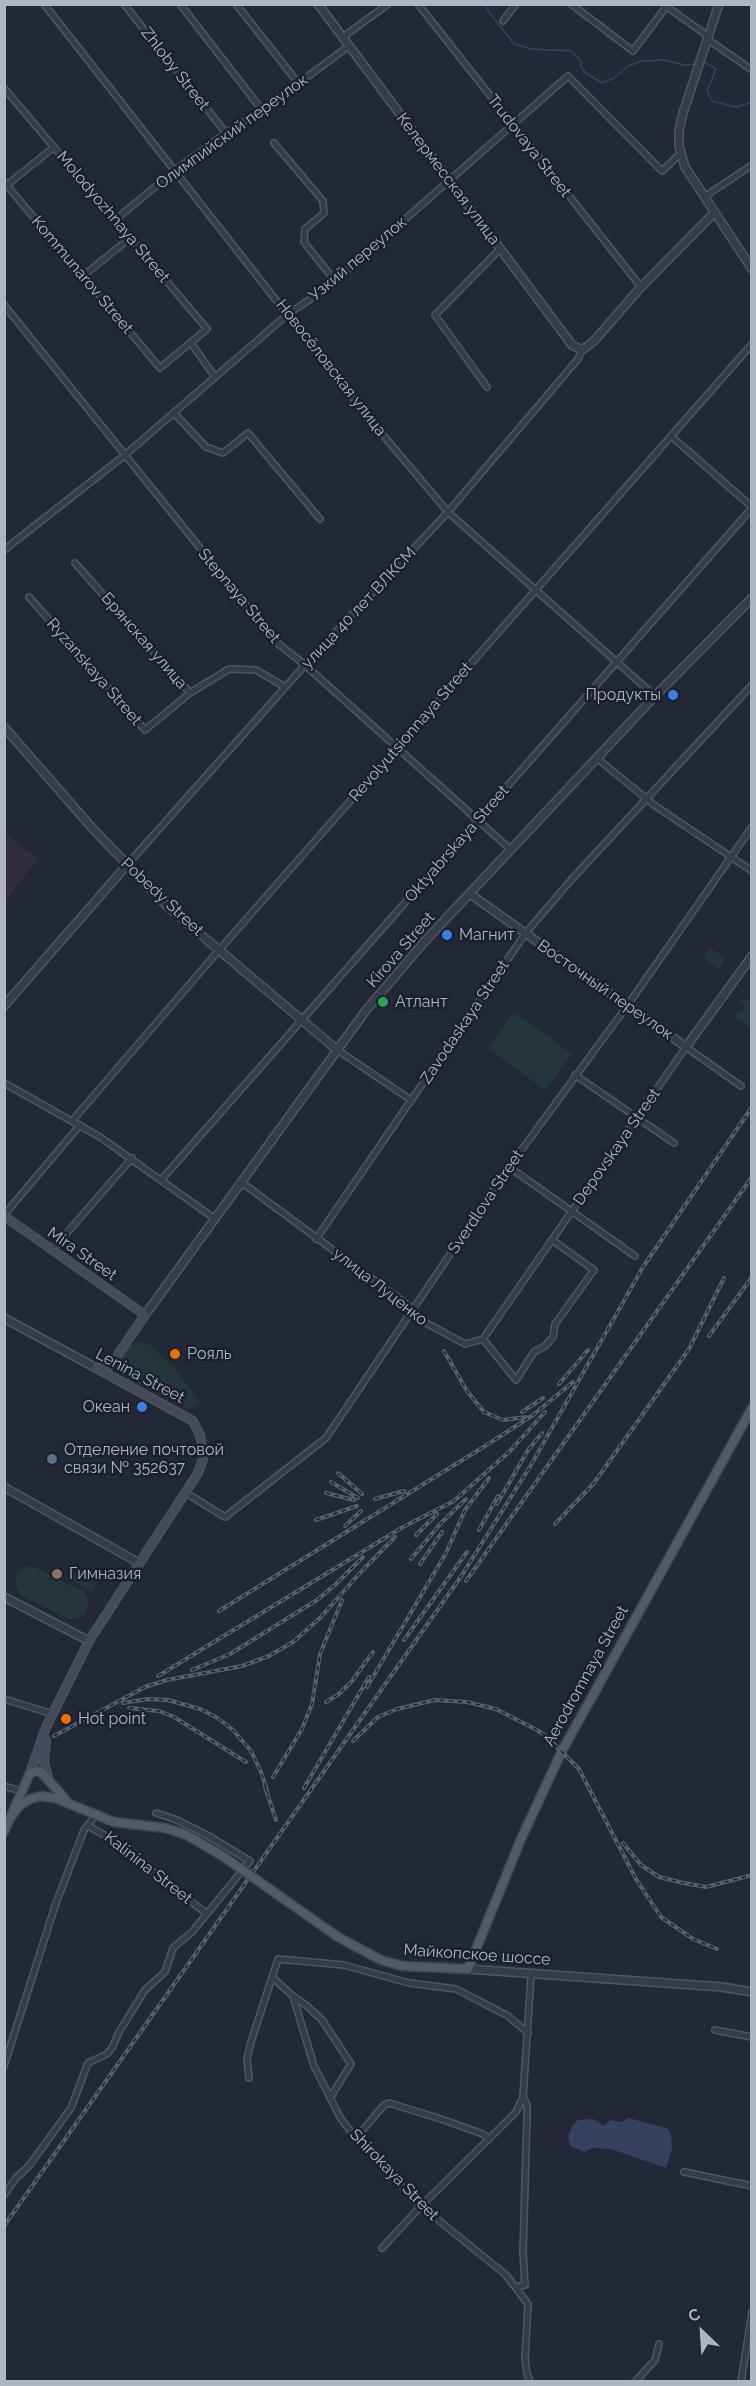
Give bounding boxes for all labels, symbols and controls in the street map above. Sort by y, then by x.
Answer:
street label: Zhloby Street [137,24,213,114]
street label: Олимпийский переулок [152,70,312,194]
street label: Trudovaya Street [483,91,575,201]
street label: Келермесская улица [392,109,504,249]
street label: Molodyozhnaya Street [52,147,174,287]
street label: Kommunarov Street [27,212,137,338]
street label: Узкий переулок [305,213,411,305]
street label: Новосёловская улица [272,296,390,440]
street label: улица 40 лет ВЛКСМ [298,543,420,673]
street label: Stepnaya Street [194,545,284,647]
street label: Брянская улица [97,589,191,693]
street label: Ryzanskaya Street [42,615,146,729]
street label: Revolyutsionnaya Street [345,658,477,806]
place label: Продукты [585,685,661,705]
marker: Продукты [666,688,680,702]
street label: Oktyabrskaya Street [401,782,513,906]
street label: Pobedy Street [117,854,207,940]
street label: Kirova Street [363,908,439,992]
place label: Магнит [459,925,515,945]
marker: Магнит [440,928,454,942]
street label: Восточный переулок [533,936,677,1044]
street label: Zavodaskaya Street [416,956,514,1088]
place label: Атлант [395,992,448,1012]
marker: Атлант [376,995,390,1009]
street label: Depovskaya Street [569,1085,665,1209]
street label: Sverdlova Street [444,1146,528,1258]
street label: Mira Street [44,1223,120,1285]
street label: улица Луценко [329,1244,431,1330]
place label: Рояль [187,1344,232,1364]
street label: Lenina Street [92,1345,188,1407]
marker: Рояль [168,1347,182,1361]
place label: Океан [83,1397,130,1417]
marker: Океан [135,1400,149,1414]
place label: Отделение почтовой связи № 352637 [64,1440,224,1478]
marker: Отделение почтовой связи № 352637 [45,1452,59,1466]
place label: Гимназия [69,1564,141,1584]
marker: Гимназия [50,1567,64,1581]
street label: Aerodromnaya Street [539,1602,633,1750]
place label: Hot point [78,1709,146,1729]
marker: Hot point [59,1712,73,1726]
street label: Kalinina Street [100,1828,196,1908]
street label: Майкопское шоссе [403,1940,551,1970]
street label: Shirokaya Street [345,2125,443,2225]
north arrow [672,2302,732,2362]
text: С [685,2304,703,2326]

